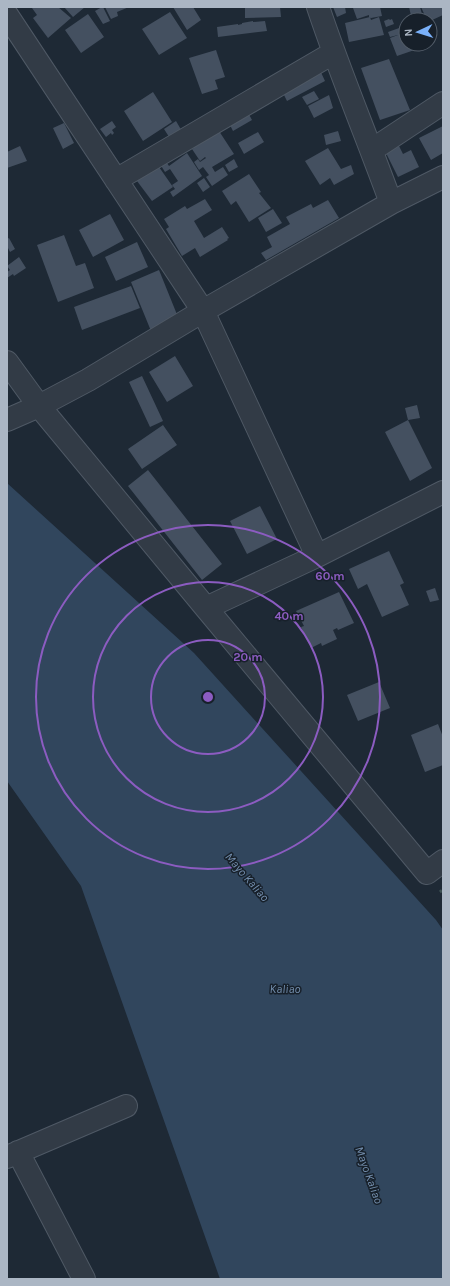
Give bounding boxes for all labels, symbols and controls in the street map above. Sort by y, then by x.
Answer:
north arrow [398,12,438,52]
text: N [402,28,415,37]
text: 60 m [315,569,345,583]
text: 40 m [274,609,304,623]
text: 20 m [233,650,263,664]
centre of rings [201,690,215,704]
water label: Mayo Kaliao [222,850,272,904]
water label: Kaliao [270,982,301,996]
water label: Mayo Kaliao [352,1145,386,1206]

